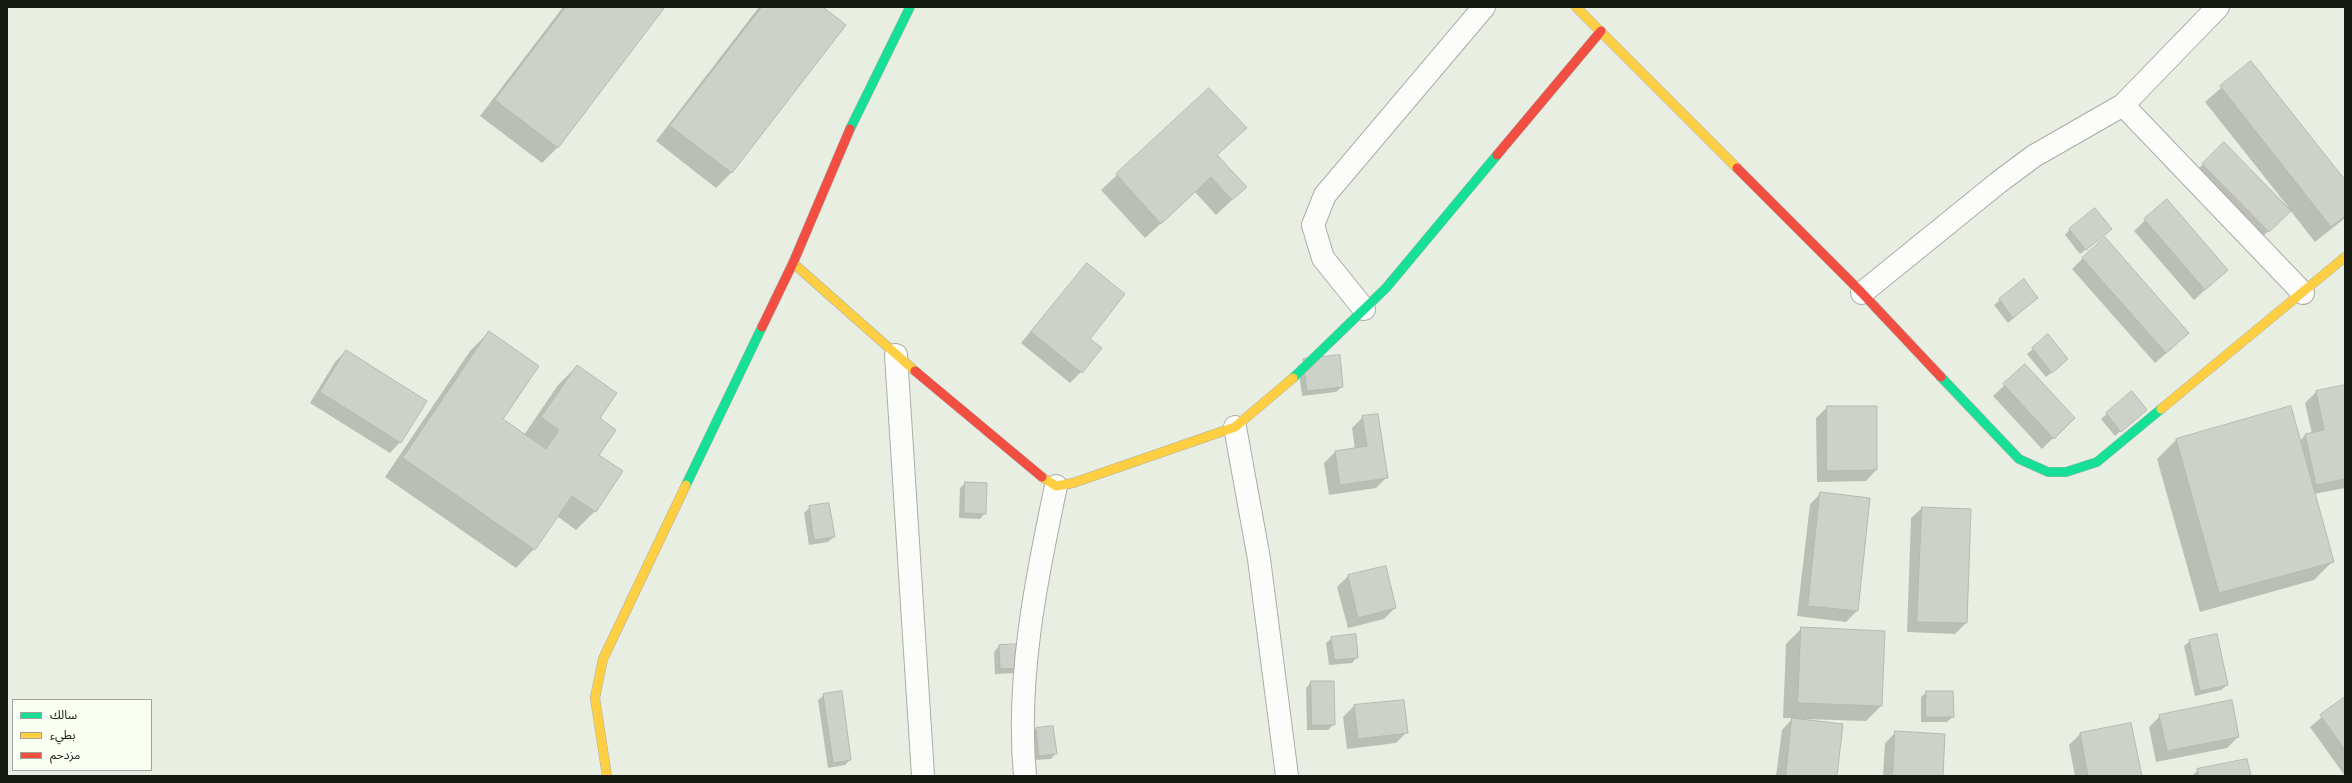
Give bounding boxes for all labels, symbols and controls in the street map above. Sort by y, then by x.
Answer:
legend [12,699,152,771]
text: سالك [50,708,77,722]
text: بطيء [50,728,76,742]
text: مزدحم [50,748,80,762]

